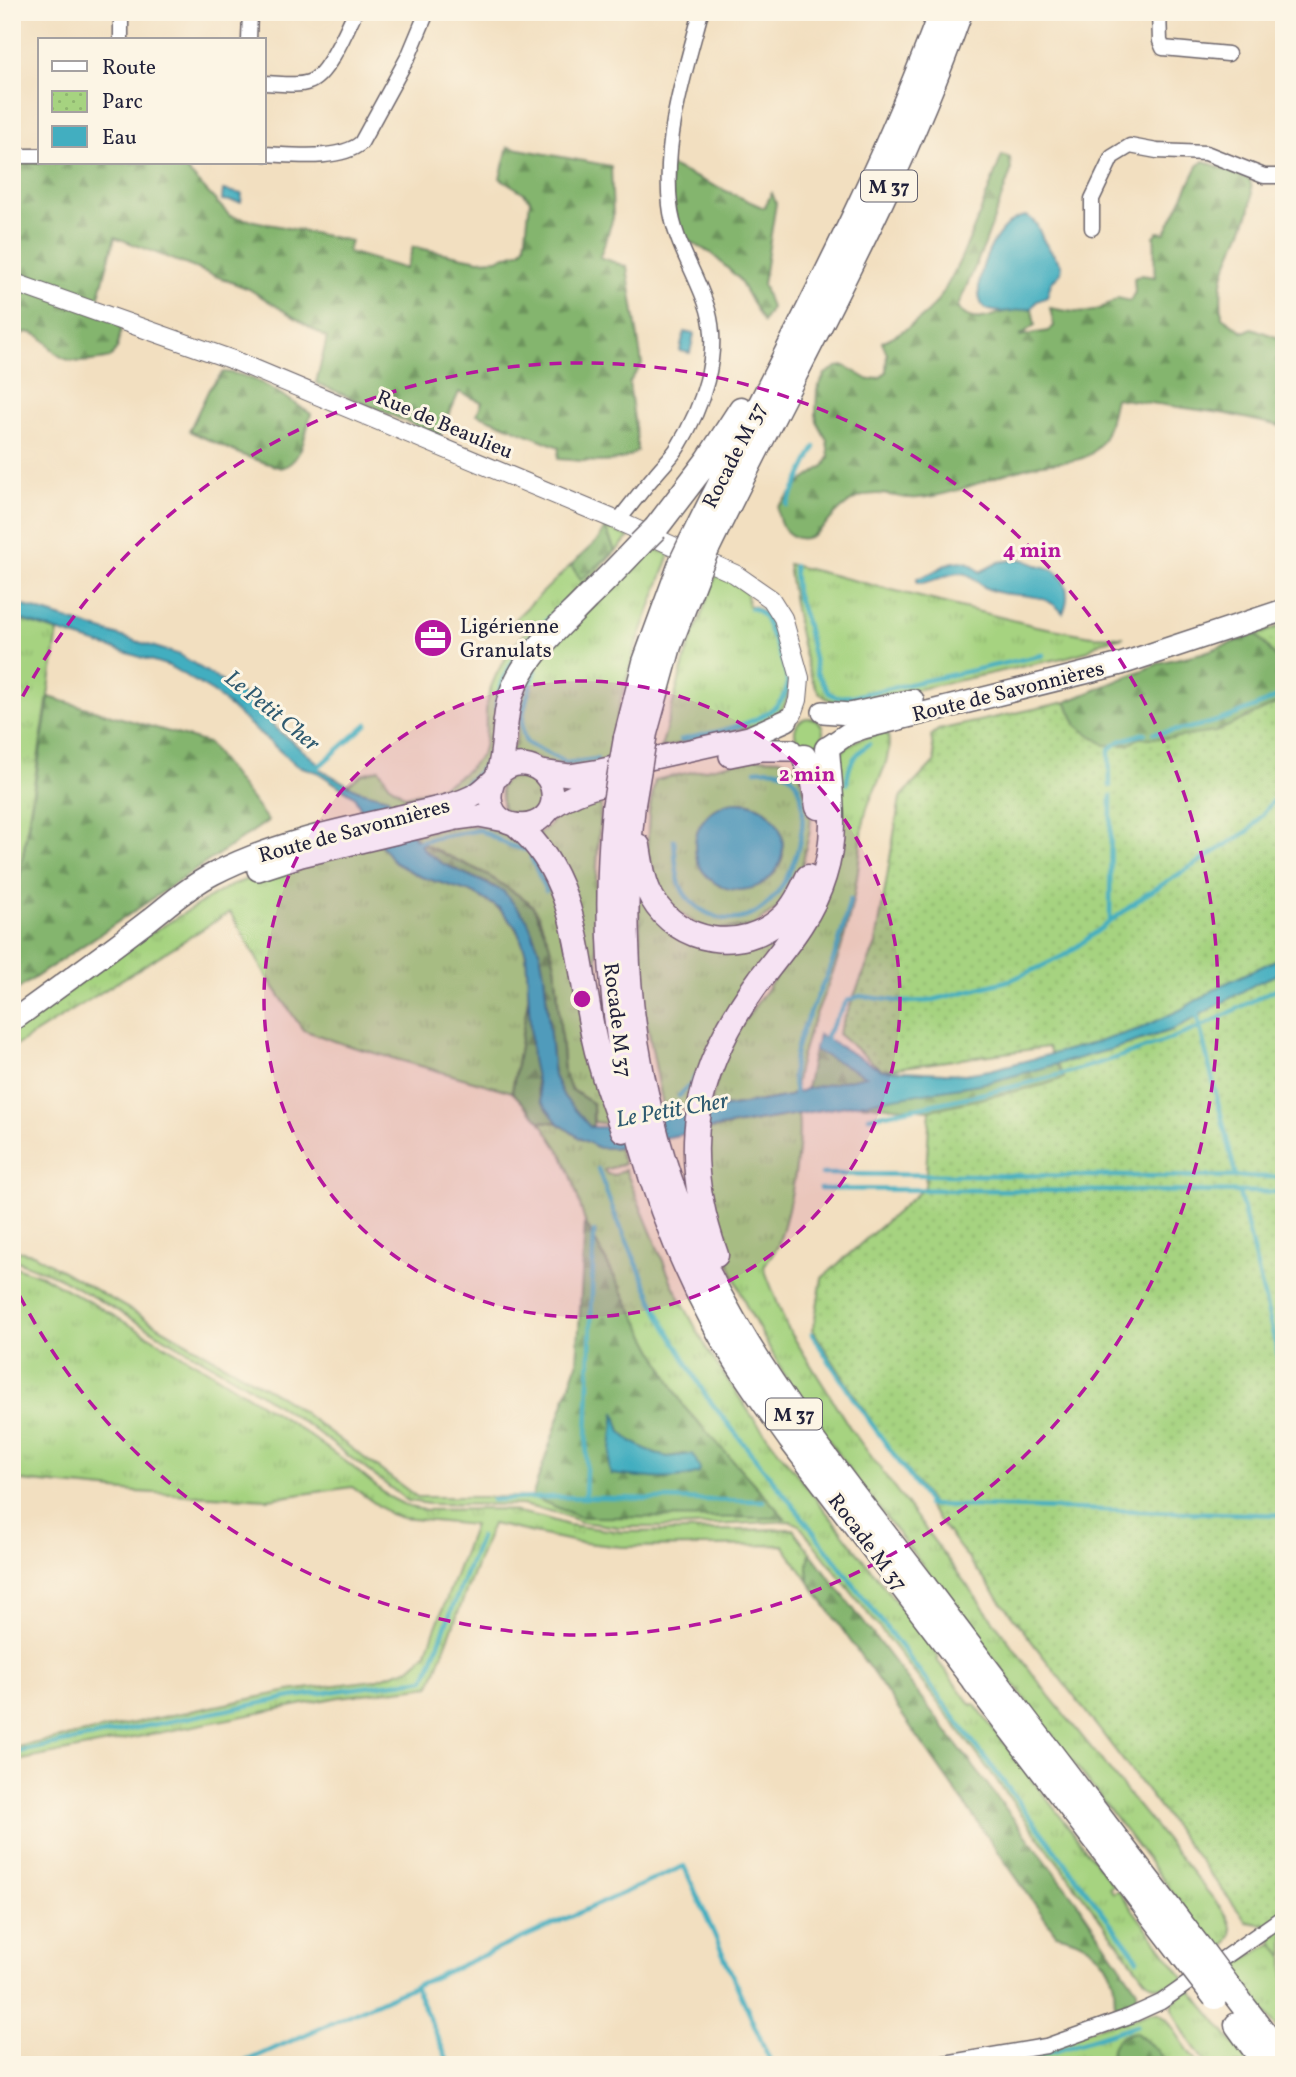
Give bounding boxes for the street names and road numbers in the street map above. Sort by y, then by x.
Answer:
road number: M 37 [861,170,917,202]
street label: Rue de Beaulieu [372,383,517,467]
street label: Rocade M 37 [696,398,775,514]
street label: Route de Savonnières [909,655,1107,730]
street label: Route de Savonnières [256,792,453,871]
street label: Rocade M 37 [595,961,638,1079]
road number: M 37 [766,1398,822,1430]
street label: Rocade M 37 [820,1488,913,1598]

